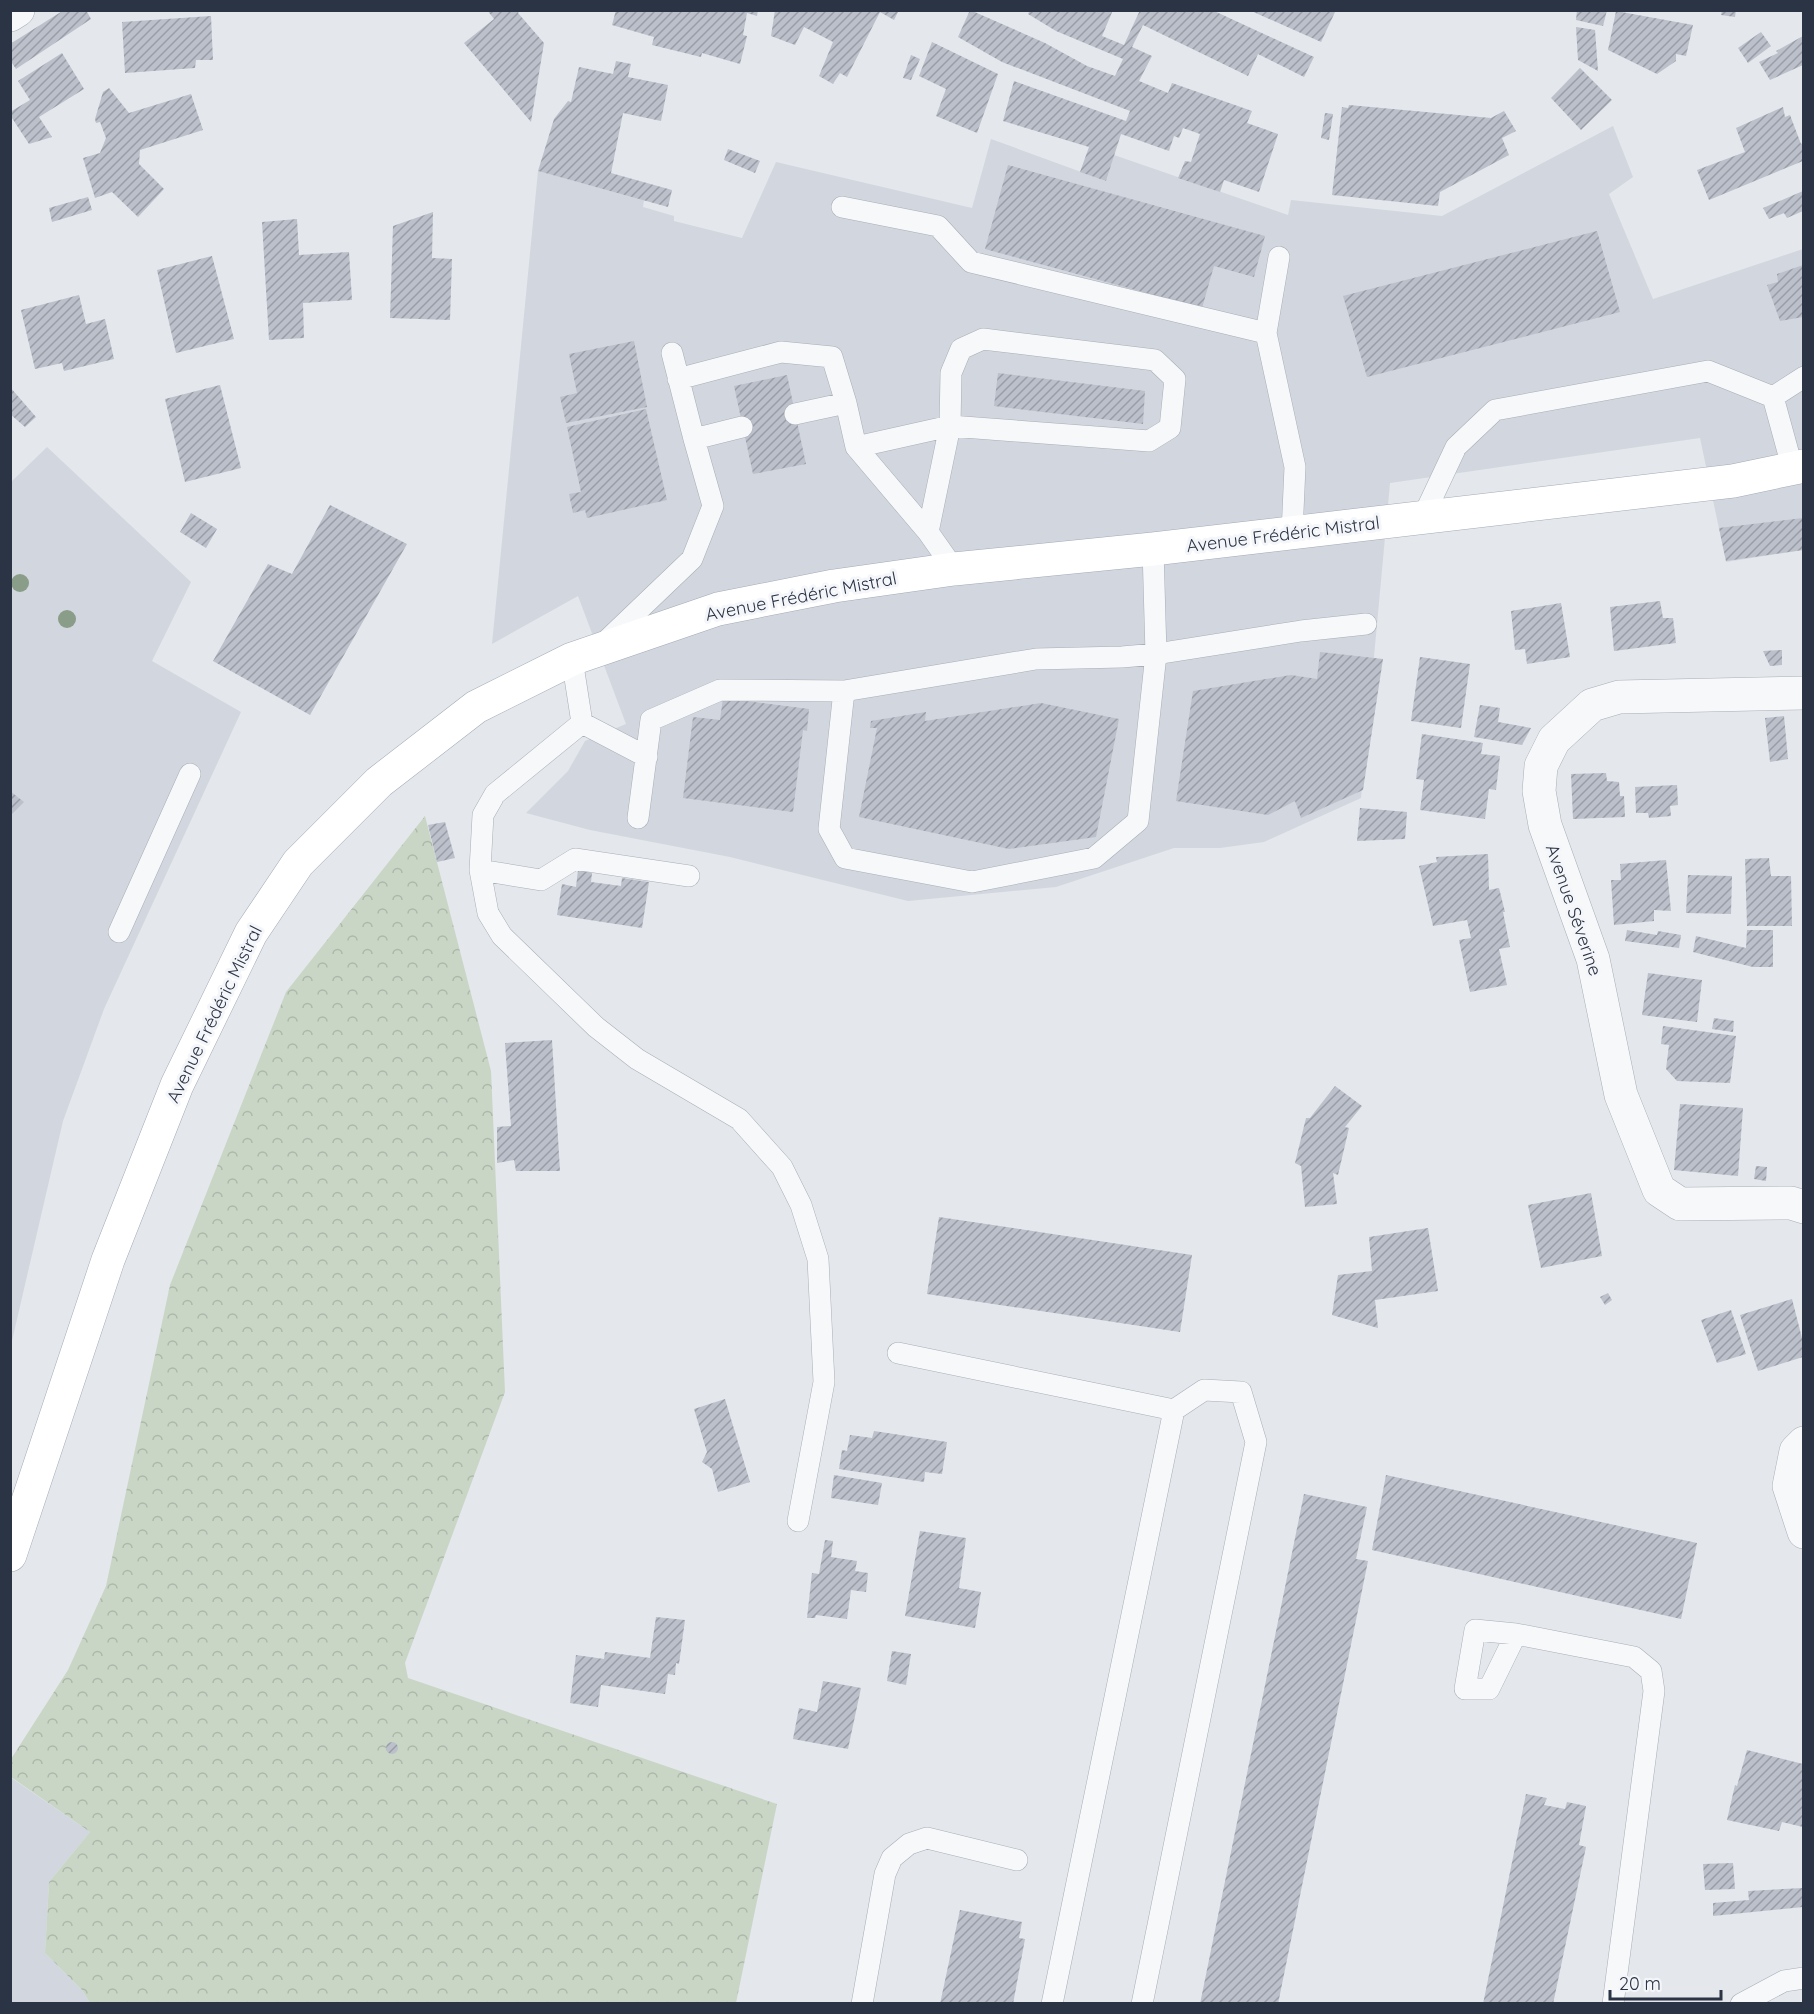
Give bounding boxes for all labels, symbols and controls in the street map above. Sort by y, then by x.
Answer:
street label: Avenue Frédéric Mistral [1185,511,1381,557]
street label: Avenue Frédéric Mistral [703,566,899,626]
street label: Avenue Séverine [1541,841,1607,979]
street label: Avenue Frédéric Mistral [161,922,267,1106]
scale bar [1610,1963,1721,2001]
text: 20 m [1619,1972,1661,1995]

